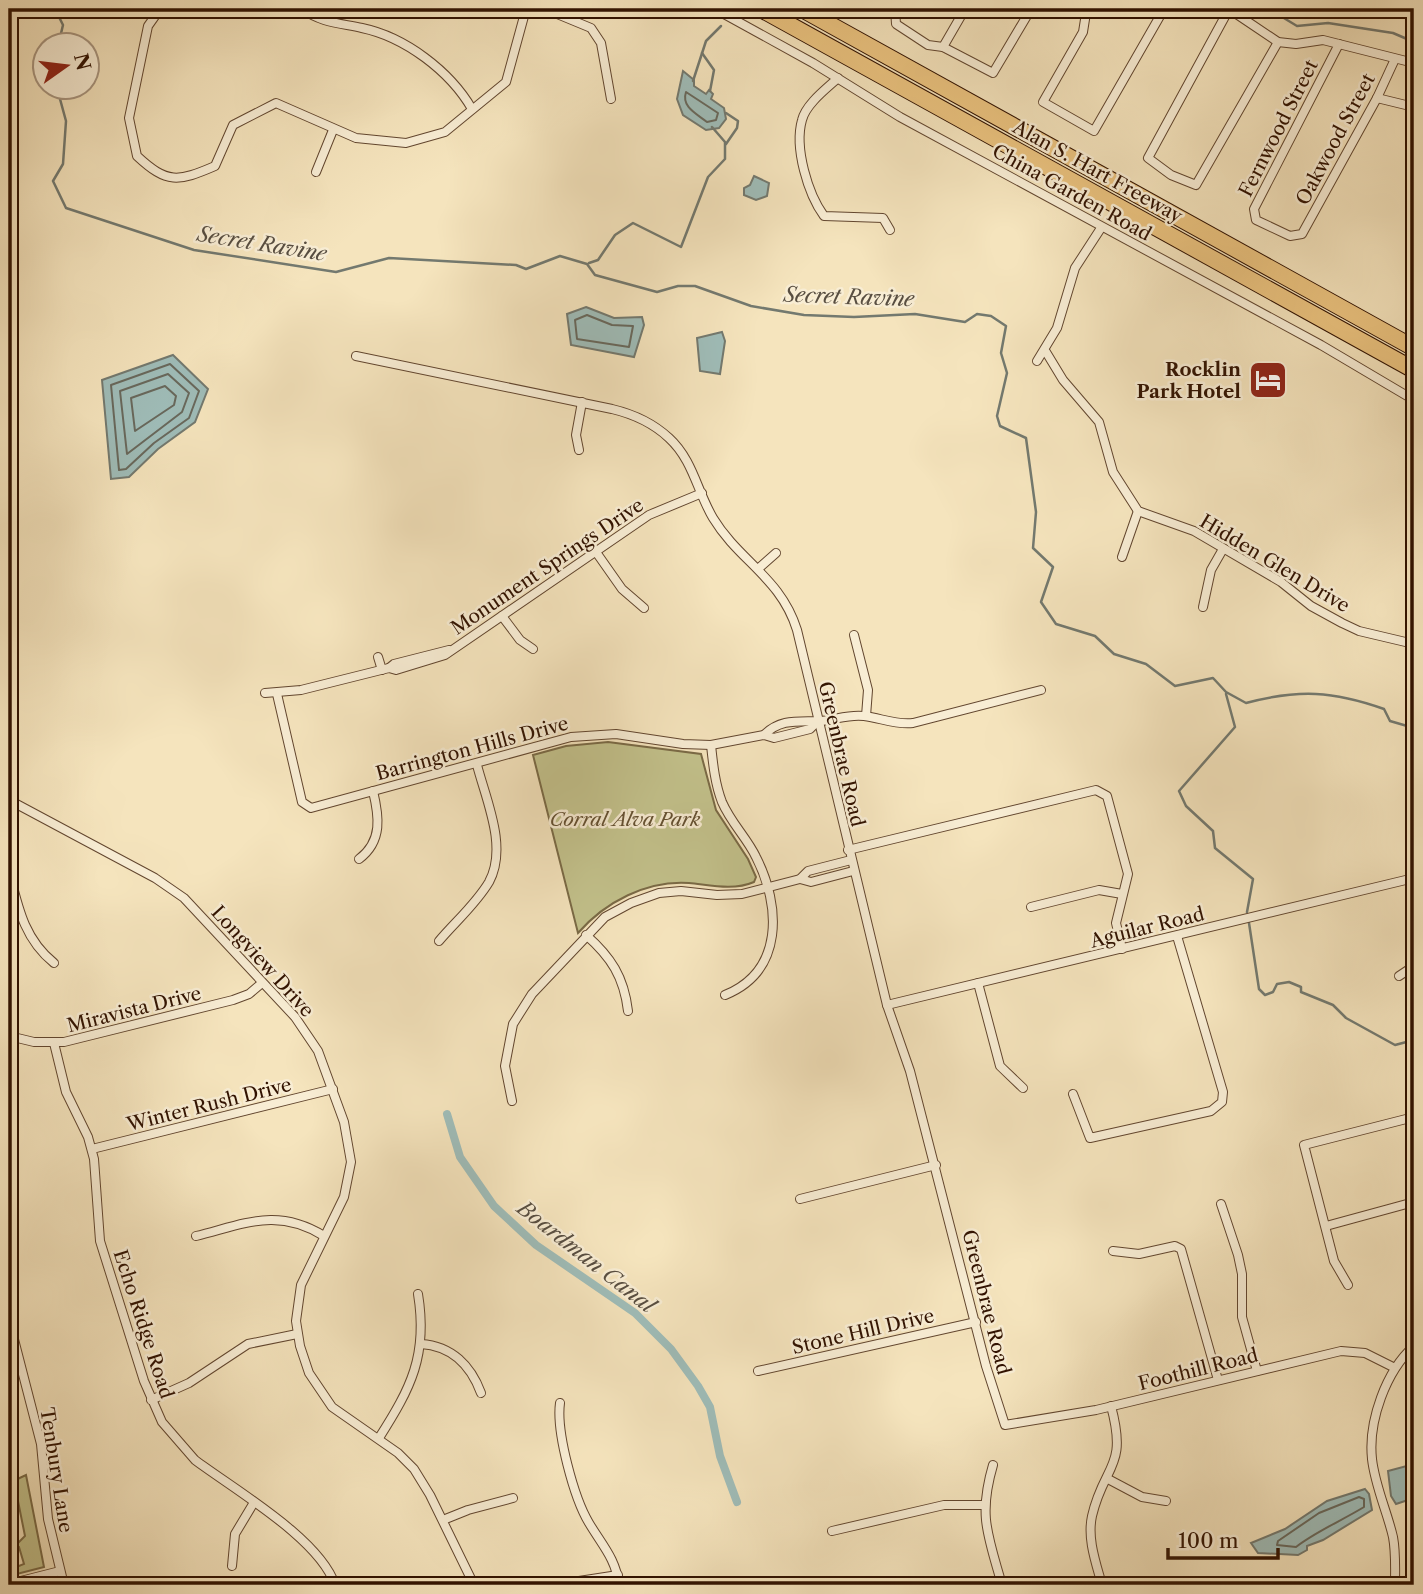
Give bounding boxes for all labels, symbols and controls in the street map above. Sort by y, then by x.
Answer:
north arrow [32,32,102,102]
text: N [69,51,95,73]
street label: Fernwood Street [1234,56,1323,201]
street label: Oakwood Street [1291,69,1380,209]
street label: Alan S. Hart Freeway [1008,115,1187,228]
street label: China Garden Road [988,139,1156,246]
water label: Secret Ravine [194,221,329,266]
water label: Secret Ravine [781,282,915,311]
place label: Rocklin Park Hotel [1136,358,1241,403]
hotel icon: Rocklin Park Hotel [1247,359,1289,401]
street label: Monument Springs Drive [447,493,648,640]
street label: Hidden Glen Drive [1196,510,1354,617]
street label: Greenbrae Road [814,679,869,829]
street label: Barrington Hills Drive [373,712,571,785]
park label: Corral Alva Park [550,808,700,831]
street label: Longview Drive [207,901,319,1022]
street label: Aguilar Road [1087,902,1207,953]
street label: Miravista Drive [65,982,204,1037]
street label: Winter Rush Drive [124,1073,294,1136]
water label: Boardman Canal [511,1194,662,1319]
street label: Greenbrae Road [957,1227,1016,1377]
street label: Echo Ridge Road [109,1247,179,1402]
street label: Stone Hill Drive [790,1304,936,1359]
street label: Foothill Road [1136,1343,1261,1395]
street label: Tenbury Lane [35,1406,78,1534]
scale bar [1168,1517,1278,1561]
text: 100 m [1178,1528,1239,1553]

